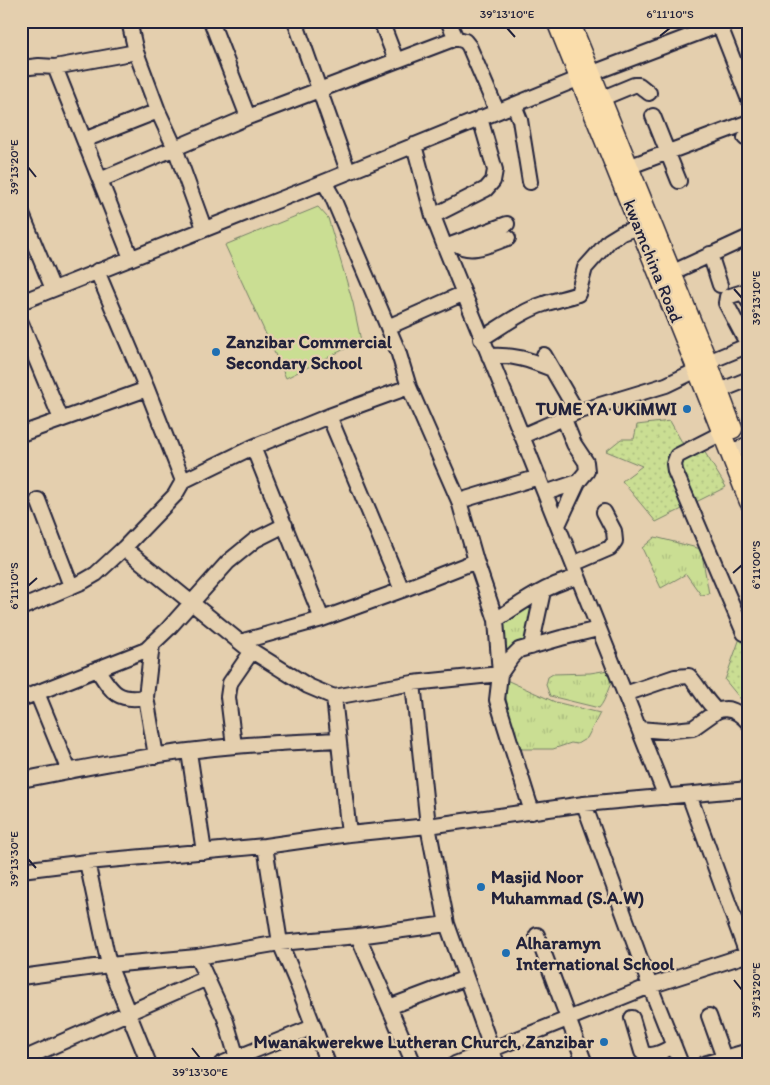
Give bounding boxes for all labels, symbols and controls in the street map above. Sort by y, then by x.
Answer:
text: 39°13'10"E [480,7,535,21]
text: 6°11'10"S [646,7,694,21]
text: 39°13'20"E [7,139,21,195]
street label: kwamchina Road [618,196,688,326]
text: 39°13'10"E [749,270,763,325]
place label: Zanzibar Commercial Secondary School [226,331,393,374]
marker: Zanzibar Commercial Secondary School [210,346,222,358]
place label: TUME YA UKIMWI [535,398,677,420]
marker: TUME YA UKIMWI [681,403,693,415]
text: 6°11'00"S [749,540,763,590]
text: 6°11'10"S [7,562,21,610]
text: 39°13'30"E [7,831,21,887]
place label: Masjid Noor Muhammad (S.A.W) [491,866,644,909]
marker: Masjid Noor Muhammad (S.A.W) [475,881,487,893]
place label: Alharamyn International School [515,932,675,975]
marker: Alharamyn International School [500,947,512,959]
text: 39°13'20"E [749,962,763,1018]
place label: Mwanakwerekwe Lutheran Church, Zanzibar [254,1031,595,1053]
marker: Mwanakwerekwe Lutheran Church, Zanzibar [598,1036,610,1048]
text: 39°13'30"E [172,1065,228,1079]

